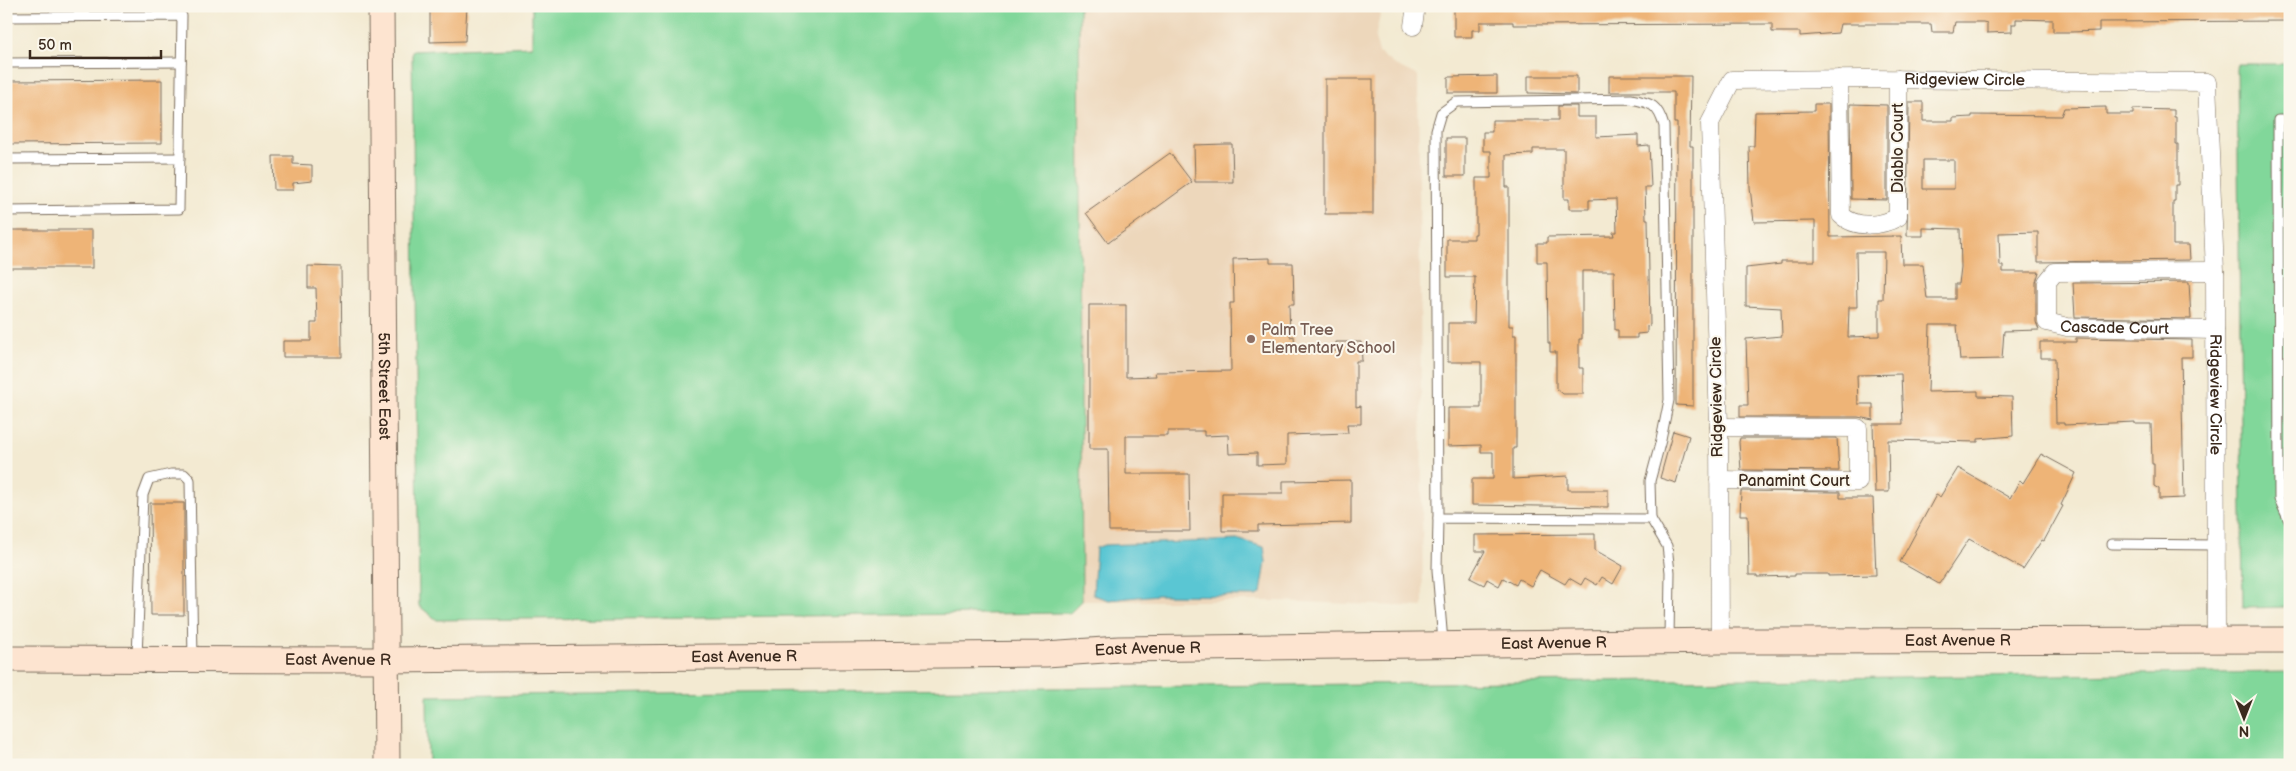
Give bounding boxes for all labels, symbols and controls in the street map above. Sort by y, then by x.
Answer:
scale bar [30,28,161,60]
text: 50 m [38,36,72,55]
street label: Ridgeview Circle [1904,70,2026,90]
street label: Diablo Court [1889,103,1908,193]
street label: Cascade Court [2058,316,2169,339]
place label: Palm Tree Elementary School [1261,321,1395,358]
street label: 5th Street East [374,332,394,440]
marker: Palm Tree Elementary School [1245,333,1257,345]
street label: Ridgeview Circle [2206,334,2225,455]
street label: Ridgeview Circle [1706,336,1728,458]
street label: Panamint Court [1738,472,1850,491]
street label: East Avenue R [1905,631,2011,650]
street label: East Avenue R [1501,633,1607,653]
street label: East Avenue R [1094,638,1201,660]
street label: East Avenue R [691,647,797,667]
street label: East Avenue R [285,650,391,670]
north arrow [2218,694,2268,744]
text: N [2239,722,2249,739]

